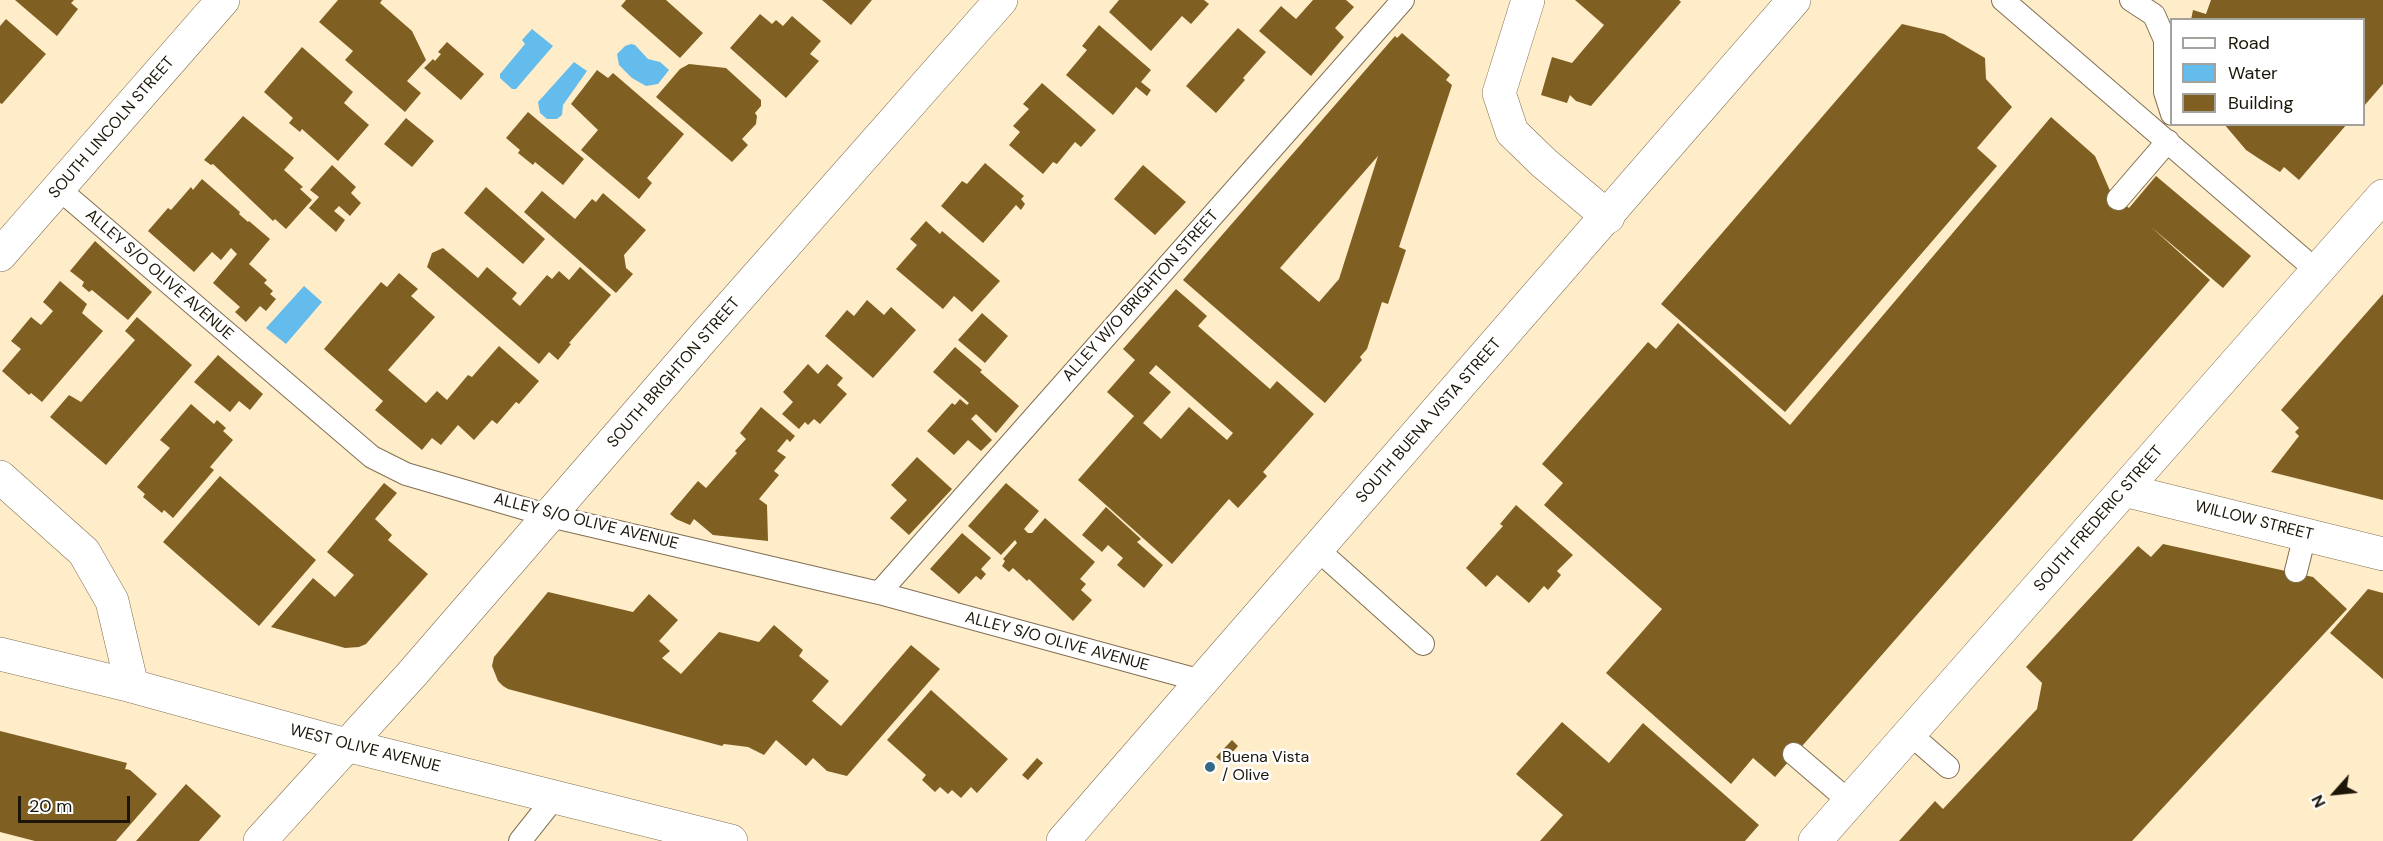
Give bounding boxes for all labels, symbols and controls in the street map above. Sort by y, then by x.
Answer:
legend [2170,18,2365,126]
text: Road [2228,31,2270,55]
street label: SOUTH LINCOLN STREET [45,53,179,203]
text: Water [2228,61,2278,85]
text: Building [2228,91,2293,115]
street label: ALLEY S/O OLIVE AVENUE [81,206,237,344]
street label: ALLEY W/O BRIGHTON STREET [1059,206,1223,386]
street label: SOUTH BRIGHTON STREET [604,294,744,452]
street label: SOUTH BUENA VISTA STREET [1352,335,1506,507]
street label: SOUTH FREDERIC STREET [2030,442,2168,596]
street label: ALLEY S/O OLIVE AVENUE [492,490,680,554]
street label: WILLOW STREET [2193,497,2315,545]
street label: ALLEY S/O OLIVE AVENUE [963,608,1151,676]
street label: WEST OLIVE AVENUE [288,721,442,777]
place label: Buena Vista / Olive [1222,748,1309,786]
marker: Buena Vista / Olive [1203,760,1217,774]
north arrow [2305,763,2365,823]
scale bar [21,784,134,822]
text: N [2307,791,2331,811]
text: 20 m [29,794,72,818]

